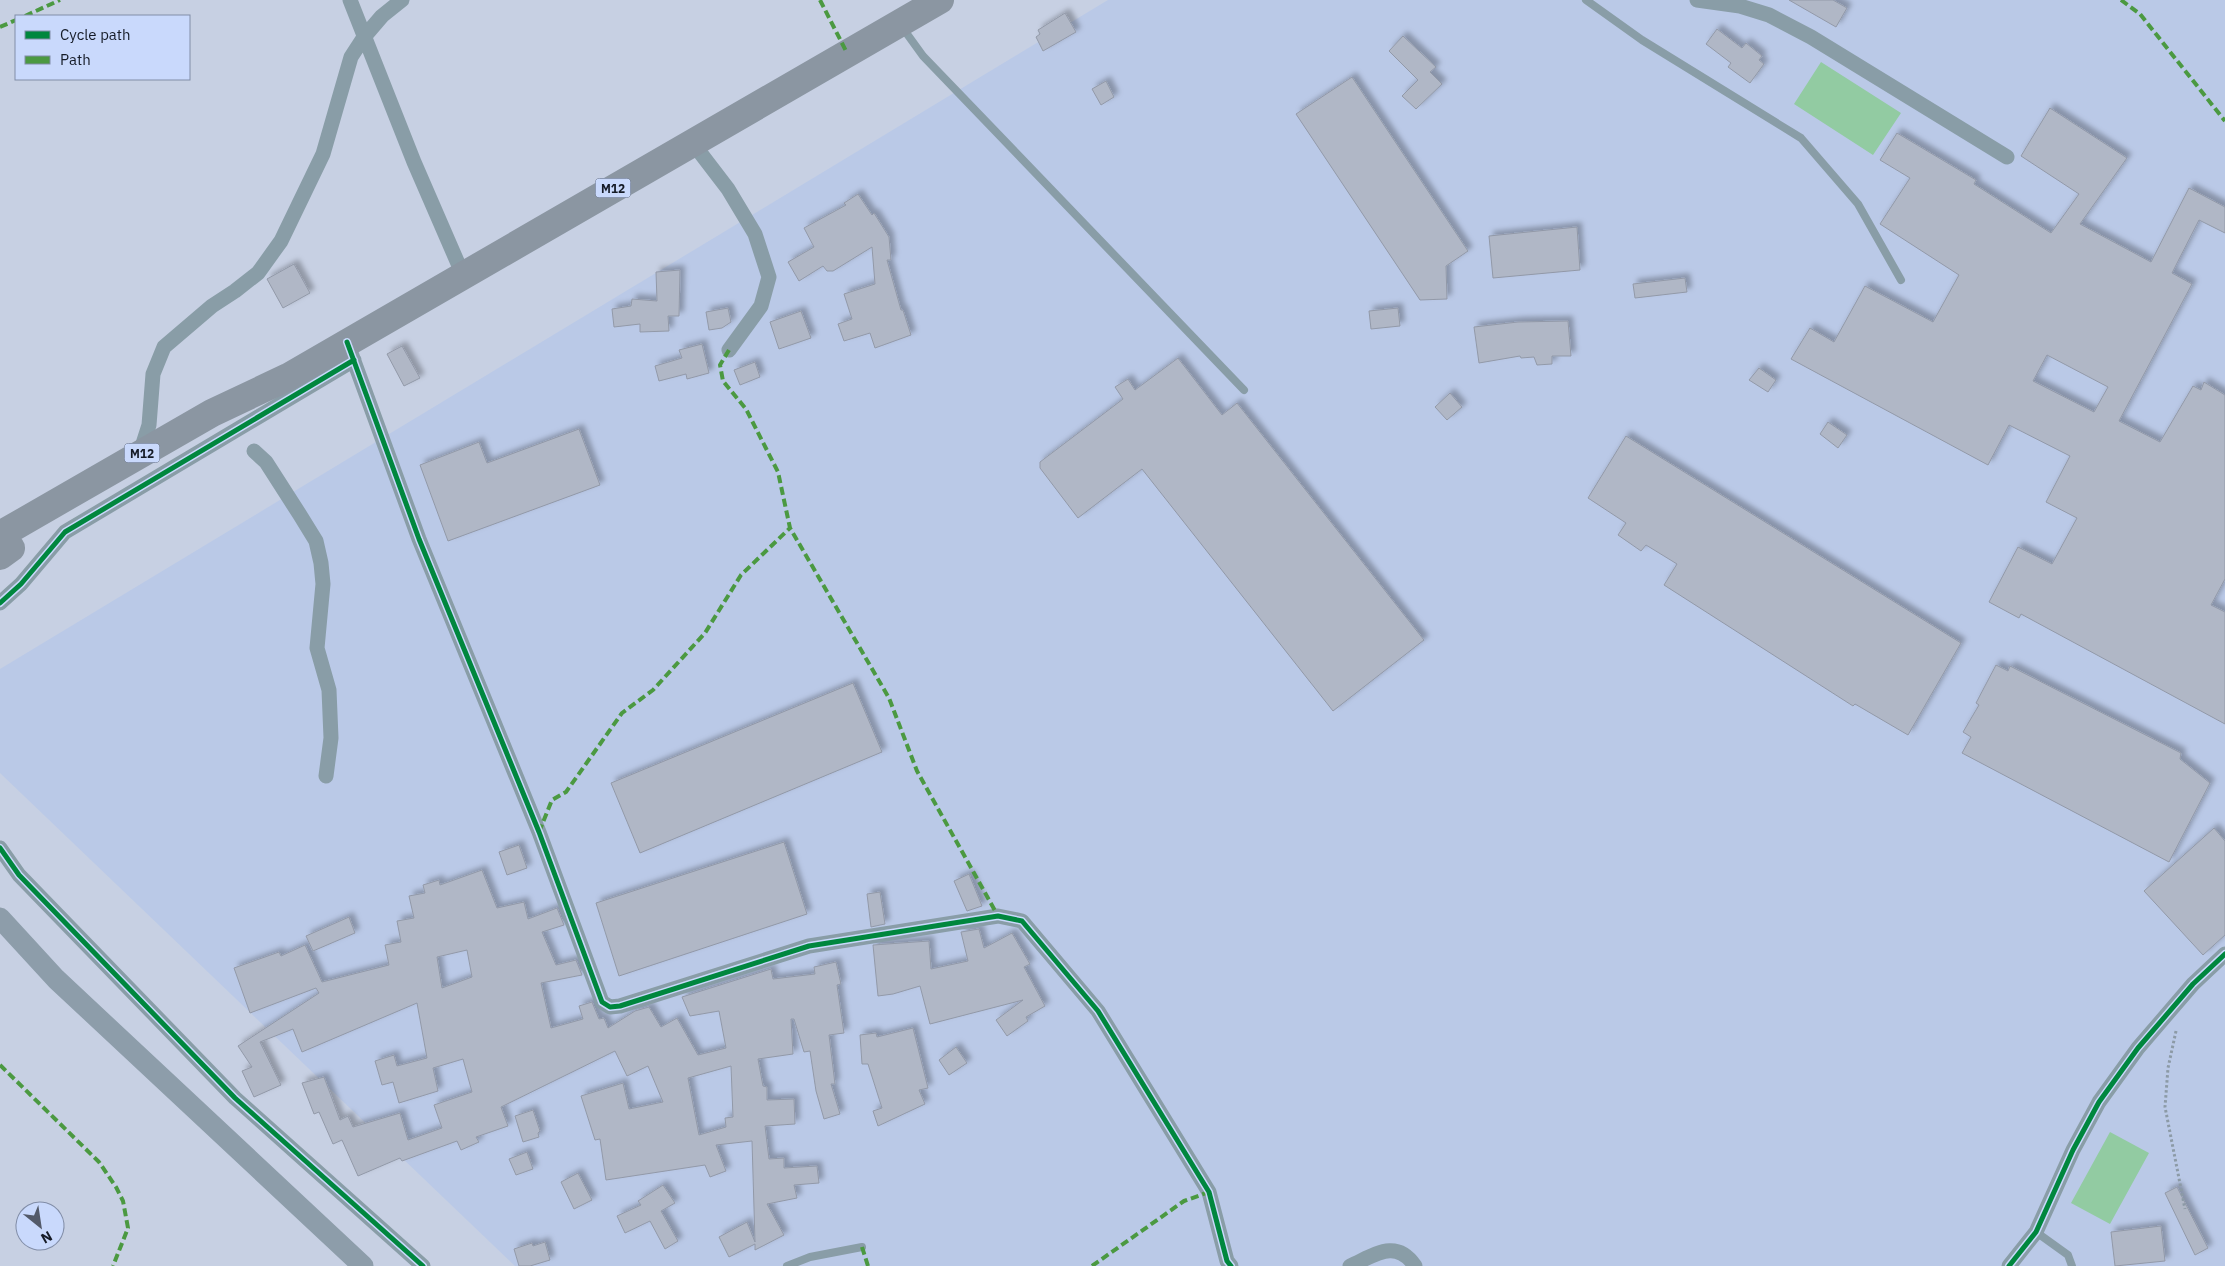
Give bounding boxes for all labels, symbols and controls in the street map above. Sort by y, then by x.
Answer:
legend [15,15,190,80]
text: Cycle path [60,25,131,44]
text: Path [60,50,91,69]
road number: M12 [596,178,630,198]
road number: M12 [124,443,160,462]
north arrow [15,1201,65,1251]
text: N [38,1227,55,1248]

